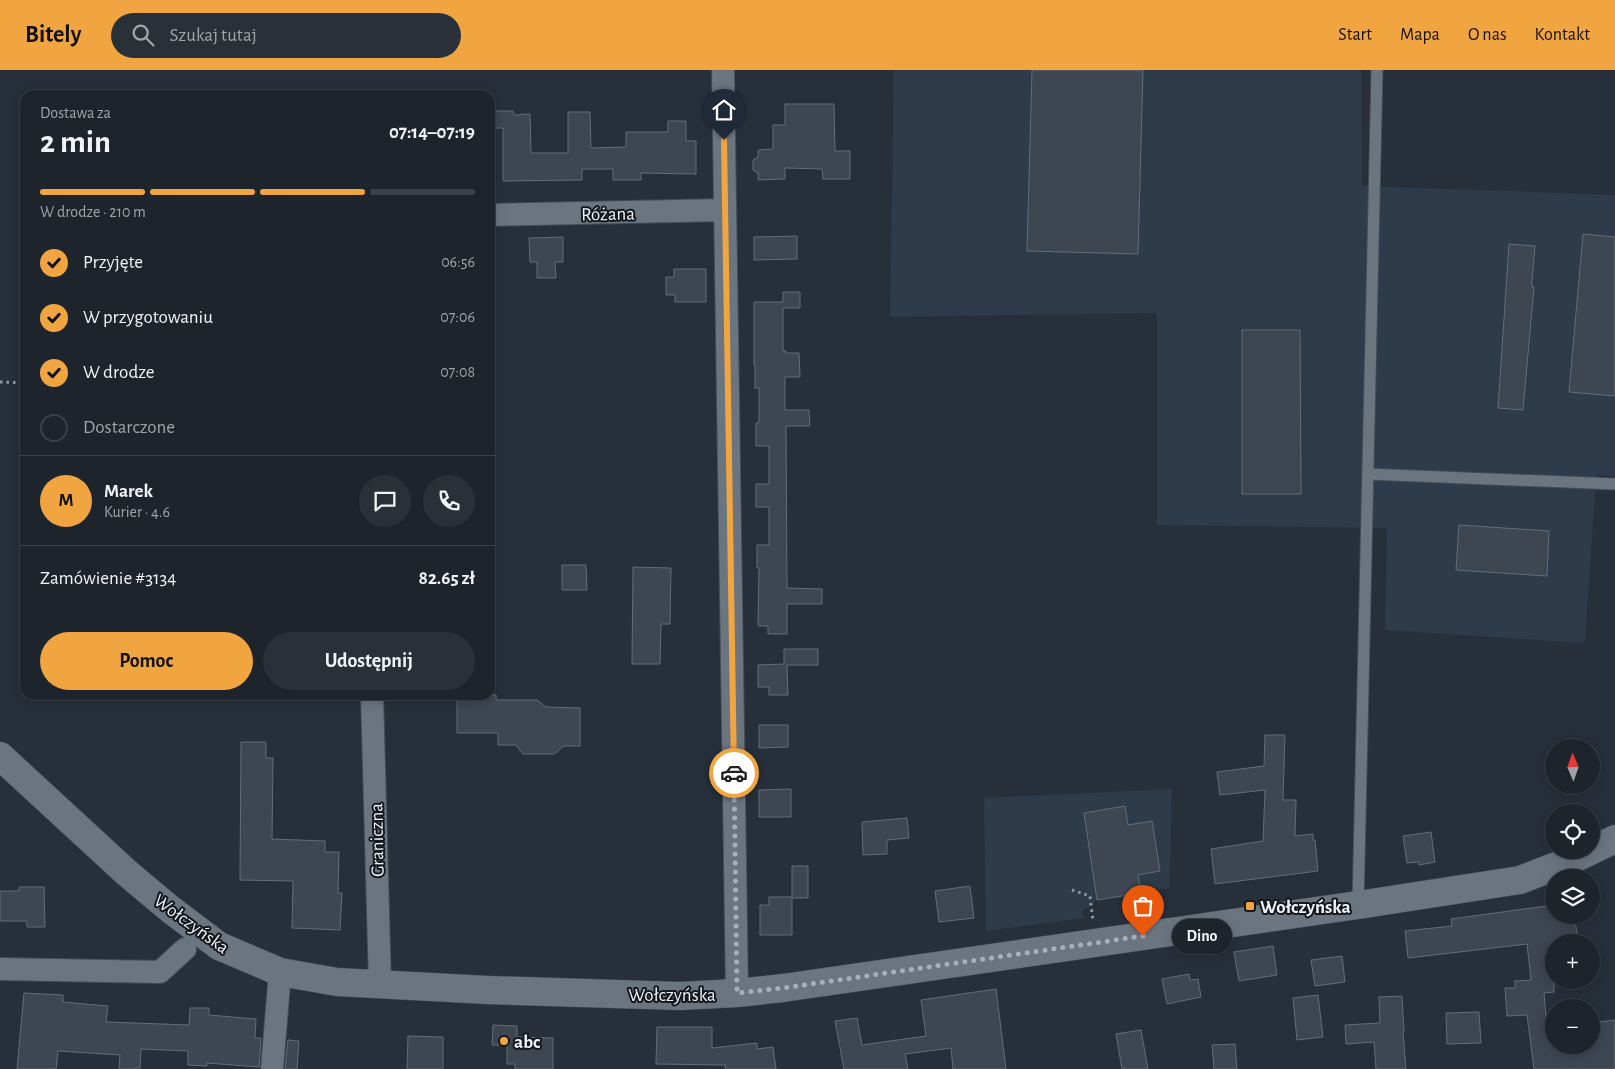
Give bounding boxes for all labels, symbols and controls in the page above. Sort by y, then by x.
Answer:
search box [111,13,461,58]
icon: search [129,21,157,49]
text: Bitely [25,23,81,47]
text: Szukaj tutaj [169,26,257,45]
text: Start [1338,26,1372,44]
text: Mapa [1400,26,1440,44]
text: O nas [1468,26,1507,44]
text: Kontakt [1535,26,1590,44]
pin [703,89,745,140]
icon: home [710,96,738,124]
text: Dostawa za [40,105,111,121]
text: 07:14–07:19 [389,123,475,142]
text: 2 min [40,126,111,158]
text: W drodze · 210 m [40,204,146,220]
street label: Różana [581,205,635,224]
icon: check [40,249,68,277]
text: Przyjęte [83,253,143,272]
text: 06:56 [441,254,475,270]
icon: check [40,304,68,332]
text: W przygotowaniu [83,308,213,327]
text: 07:06 [440,309,475,325]
icon: check [40,359,68,387]
text: W drodze [83,363,155,382]
text: 07:08 [440,364,475,380]
text: Dostarczone [83,418,175,437]
button: chat [359,475,411,527]
button: phone [423,475,475,527]
text: Marek [104,482,153,501]
text: M [58,491,74,510]
text: Kurier · 4.6 [104,504,170,520]
text: Zamówienie #3134 [40,569,176,588]
text: 82.65 zł [419,569,475,588]
button: Pomoc [40,632,253,690]
button: Udostępnij [263,632,475,690]
north arrow [1545,739,1600,794]
map controls [1545,739,1600,1054]
courier [709,748,759,798]
icon: car [720,759,748,787]
street label: Graniczna [367,803,388,877]
button: locate [1545,804,1600,859]
button: layers [1545,869,1600,924]
pin [1122,885,1164,936]
street label: Wołczyńska [150,891,232,958]
icon: bag [1129,892,1157,920]
place label: Wołczyńska [1260,898,1351,917]
marker: Wołczyńska [1244,900,1256,912]
callout: Dino [1173,918,1233,954]
text: Dino [1186,928,1218,944]
button: + [1545,934,1600,989]
street label: Wołczyńska [628,986,716,1005]
button: − [1545,999,1600,1054]
place label: abc [514,1033,541,1052]
marker: abc [498,1035,510,1047]

